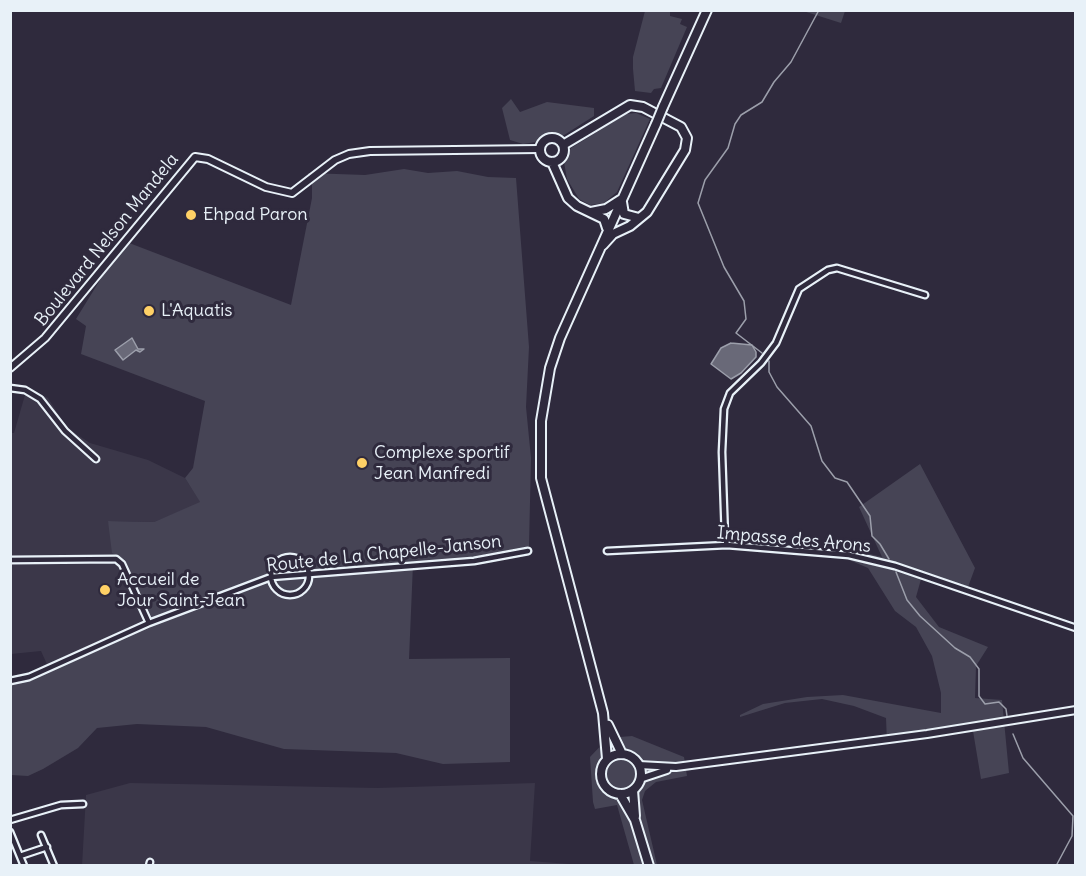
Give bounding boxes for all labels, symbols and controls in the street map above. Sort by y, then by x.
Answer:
street label: Boulevard Nelson Mandela [31,149,183,331]
place label: Ehpad Paron [203,204,308,226]
marker: Ehpad Paron [184,208,198,222]
place label: L'Aquatis [161,300,233,322]
marker: L'Aquatis [142,304,156,318]
place label: Complexe sportif Jean Manfredi [374,442,510,484]
marker: Complexe sportif Jean Manfredi [355,456,369,470]
street label: Impasse des Arons [716,523,872,557]
street label: Route de La Chapelle-Janson [265,531,503,577]
place label: Accueil de Jour Saint-Jean [117,569,245,612]
marker: Accueil de Jour Saint-Jean [98,583,112,597]

